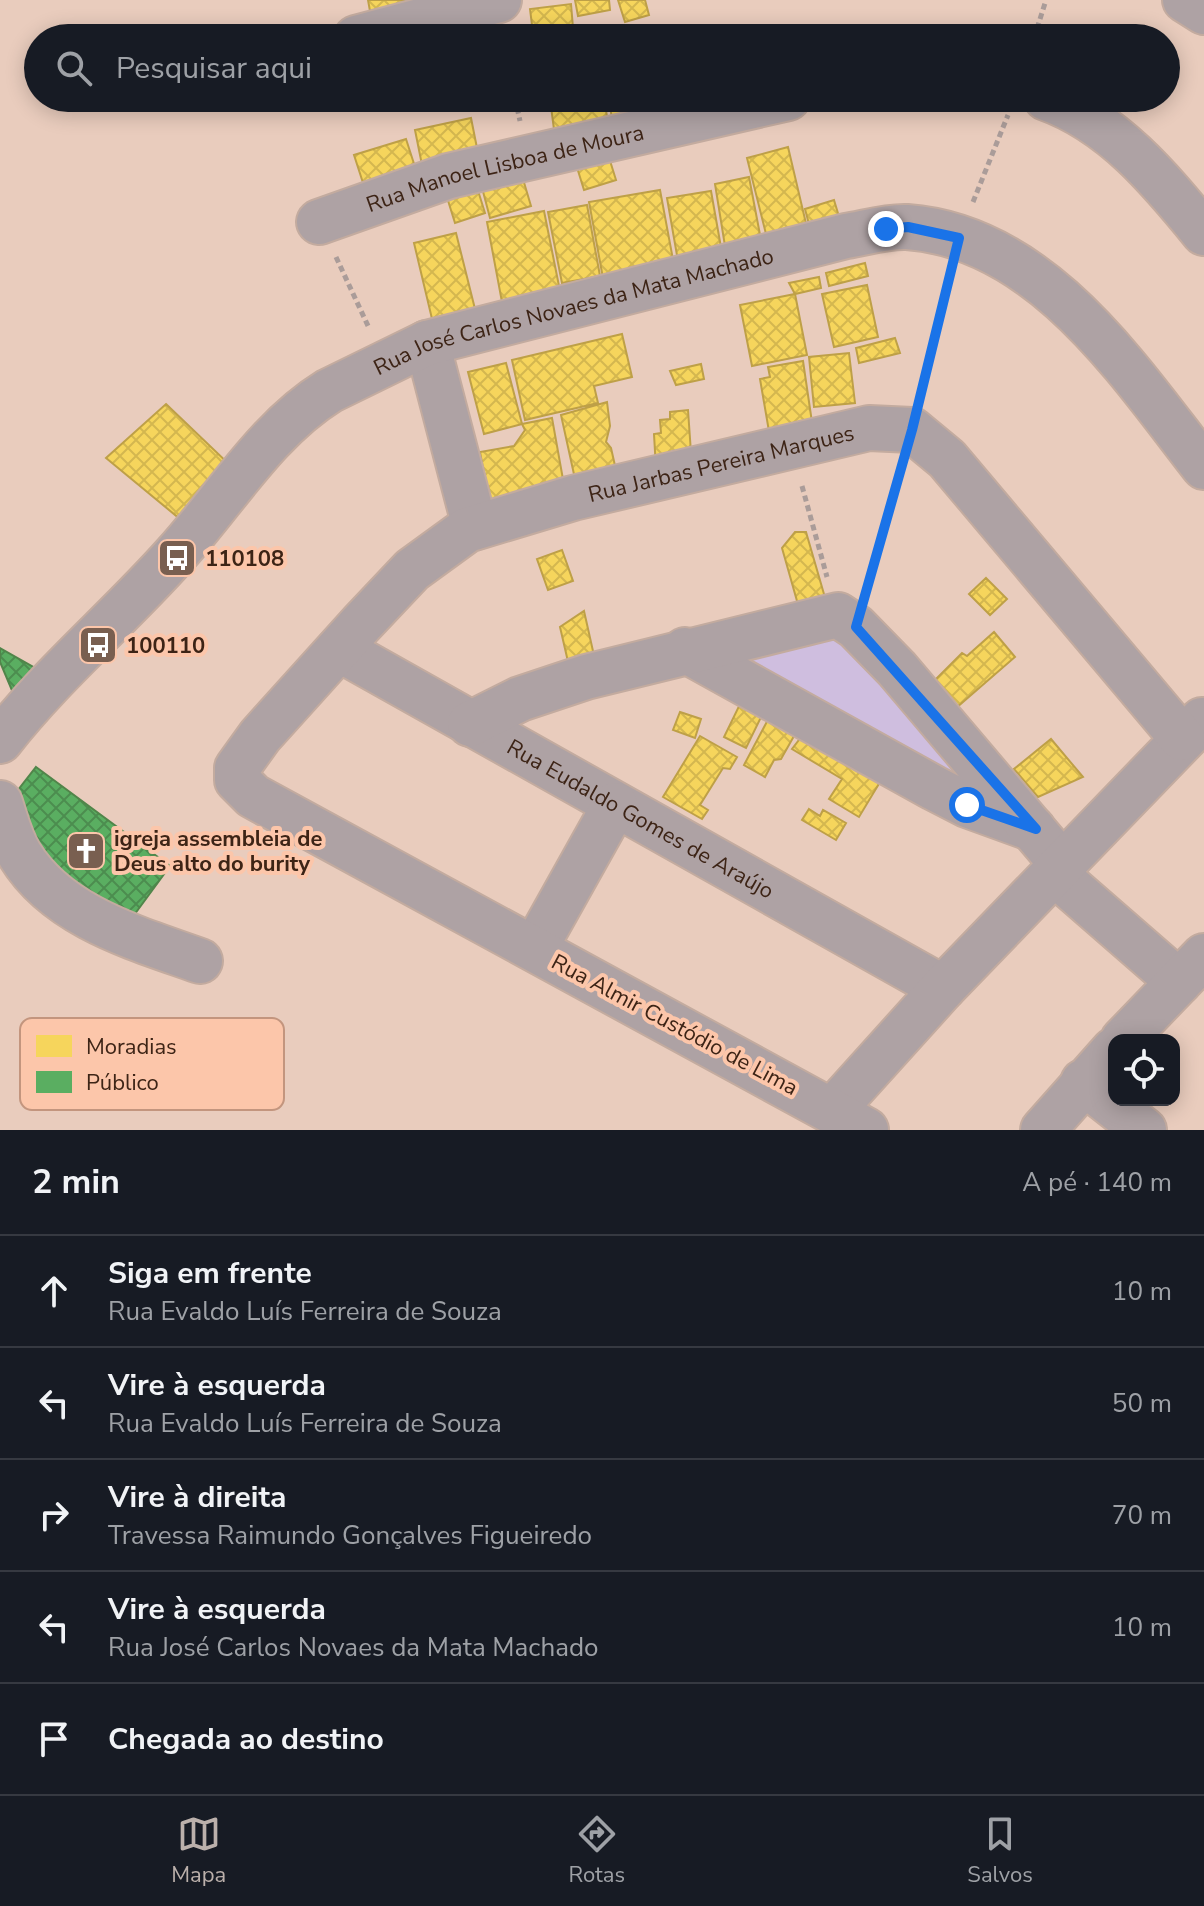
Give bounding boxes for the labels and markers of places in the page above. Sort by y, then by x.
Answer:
bus stop icon: 110108 [156,537,198,579]
place label: 110108 [205,544,284,574]
bus stop icon: 100110 [77,624,119,666]
place label: 100110 [126,631,205,661]
place label: igreja assembleia de Deus alto do burity [114,824,322,879]
church icon: igreja assembleia de Deus alto do burity [65,830,107,872]

